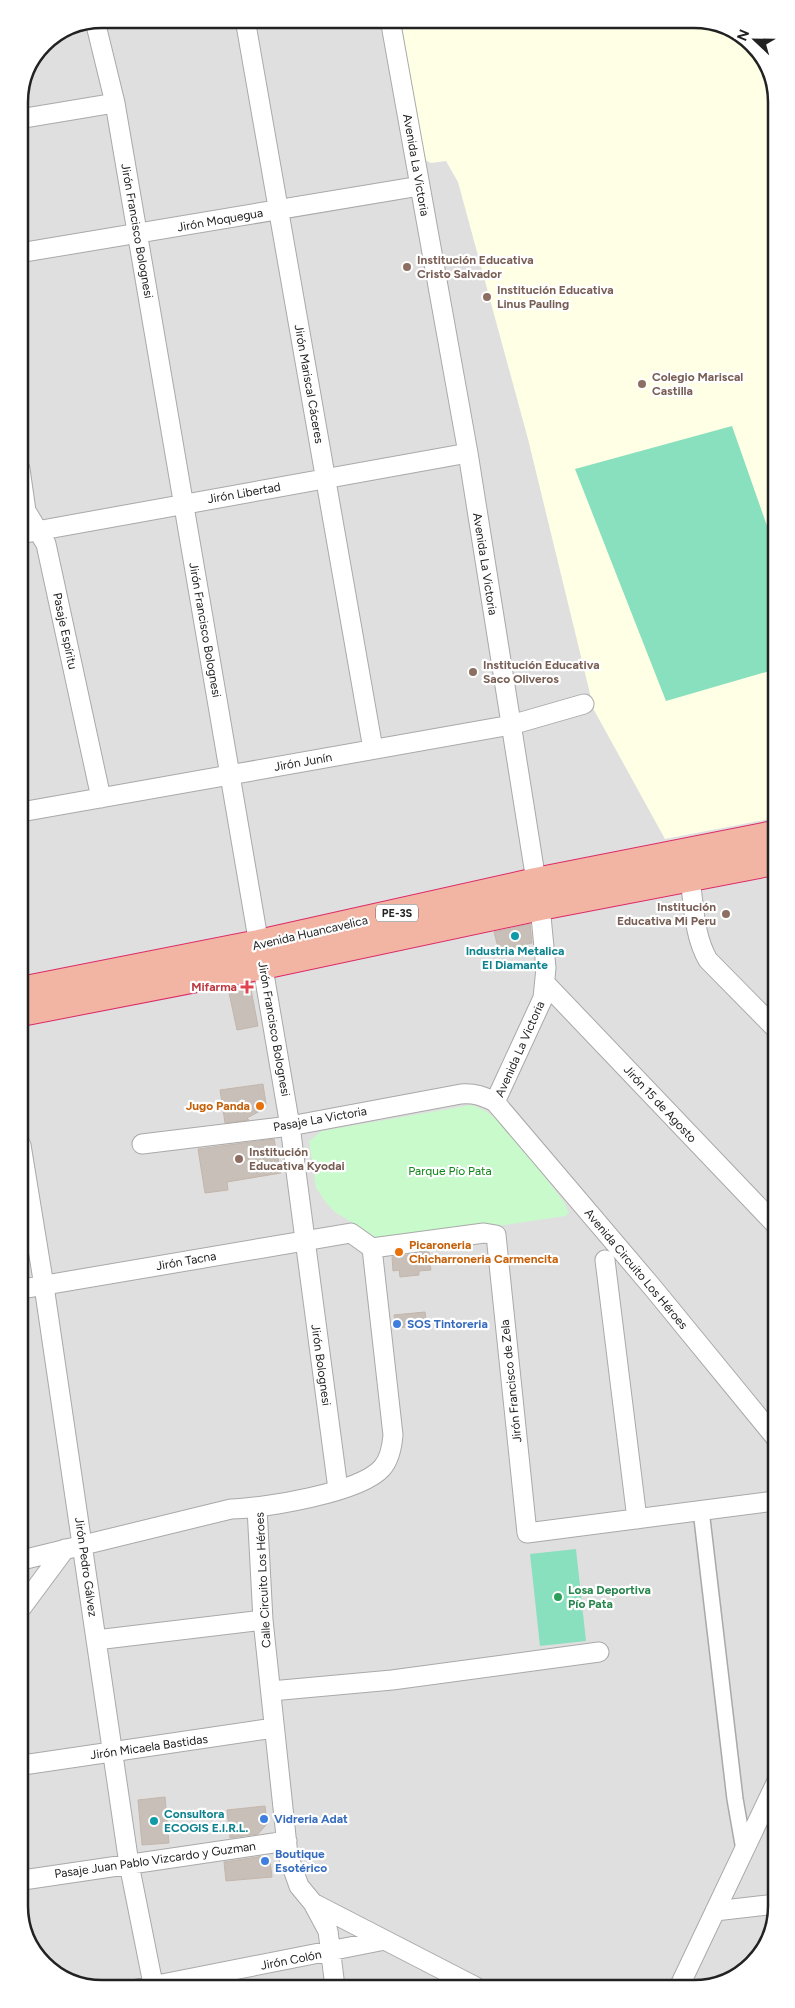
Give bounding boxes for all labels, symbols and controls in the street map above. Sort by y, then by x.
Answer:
north arrow [730,15,780,65]
text: N [734,27,753,44]
street label: Avenida La Victoria [400,113,432,217]
street label: Jirón Francisco Bolognesi [118,162,156,300]
street label: Jirón Moquegua [176,206,264,234]
place label: Institución Educativa Cristo Salvador [417,253,534,281]
marker: Institución Educativa Cristo Salvador [401,261,413,273]
place label: Institución Educativa Linus Pauling [497,283,614,311]
marker: Institución Educativa Linus Pauling [481,291,493,303]
street label: Jirón Mariscal Cáceres [292,323,326,445]
place label: Colegio Mariscal Castilla [652,370,743,398]
marker: Colegio Mariscal Castilla [636,378,648,390]
street label: Jirón Libertad [206,480,282,506]
street label: Avenida La Victoria [470,512,500,616]
street label: Jirón Francisco Bolognesi [186,561,224,699]
street label: Pasaje Espíritu [50,591,80,671]
place label: Institución Educativa Saco Oliveros [483,658,600,686]
marker: Institución Educativa Saco Oliveros [467,666,479,678]
street label: Jirón Junín [273,750,333,774]
place label: Institución Educativa Mi Peru [617,900,716,928]
road number: PE-3S [376,904,418,921]
marker: Institución Educativa Mi Peru [720,908,732,920]
street label: Avenida Huancavelica [251,913,369,953]
marker: Industria Metalica El Diamante [509,930,521,942]
place label: Industria Metalica El Diamante [466,944,564,972]
street label: Jirón Francisco Bolognesi [255,960,293,1098]
place label: Mifarma [191,980,237,994]
marker: Mifarma [241,981,253,993]
street label: Avenida La Victoria [493,999,547,1099]
street label: Jirón 15 de Agosto [621,1063,699,1145]
place label: Jugo Panda [186,1099,250,1113]
marker: Jugo Panda [254,1100,266,1112]
street label: Pasaje La Victoria [272,1104,368,1134]
place label: Institución Educativa Kyodai [249,1145,345,1173]
marker: Institución Educativa Kyodai [233,1153,245,1165]
park label: Parque Pío Pata [408,1164,492,1178]
street label: Avenida Circuito Los Héroes [582,1206,691,1332]
place label: Picaroneria Chicharroneria Carmencita [409,1238,558,1266]
marker: Picaroneria Chicharroneria Carmencita [393,1246,405,1258]
street label: Jirón Tacna [155,1249,217,1273]
place label: SOS Tintoreria [407,1317,488,1331]
marker: SOS Tintoreria [391,1318,403,1330]
street label: Jirón Francisco de Zela [498,1319,524,1443]
street label: Jirón Bolognesi [308,1323,334,1407]
street label: Calle Circuito Los Héroes [252,1511,274,1648]
street label: Jirón Pedro Gálvez [72,1516,100,1618]
place label: Losa Deportiva Pío Pata [568,1583,651,1611]
marker: Losa Deportiva Pío Pata [552,1591,564,1603]
street label: Jirón Micaela Bastidas [89,1732,209,1762]
place label: Consultora ECOGIS E.I.R.L. [164,1807,248,1835]
place label: Vidreria Adat [274,1812,348,1826]
marker: Vidreria Adat [258,1813,270,1825]
marker: Consultora ECOGIS E.I.R.L. [148,1815,160,1827]
street label: Pasaje Juan Pablo Vizcardo y Guzman [53,1839,257,1881]
place label: Boutique Esotérico [275,1847,327,1875]
marker: Boutique Esotérico [259,1855,271,1867]
street label: Jirón Colón [259,1947,323,1973]

